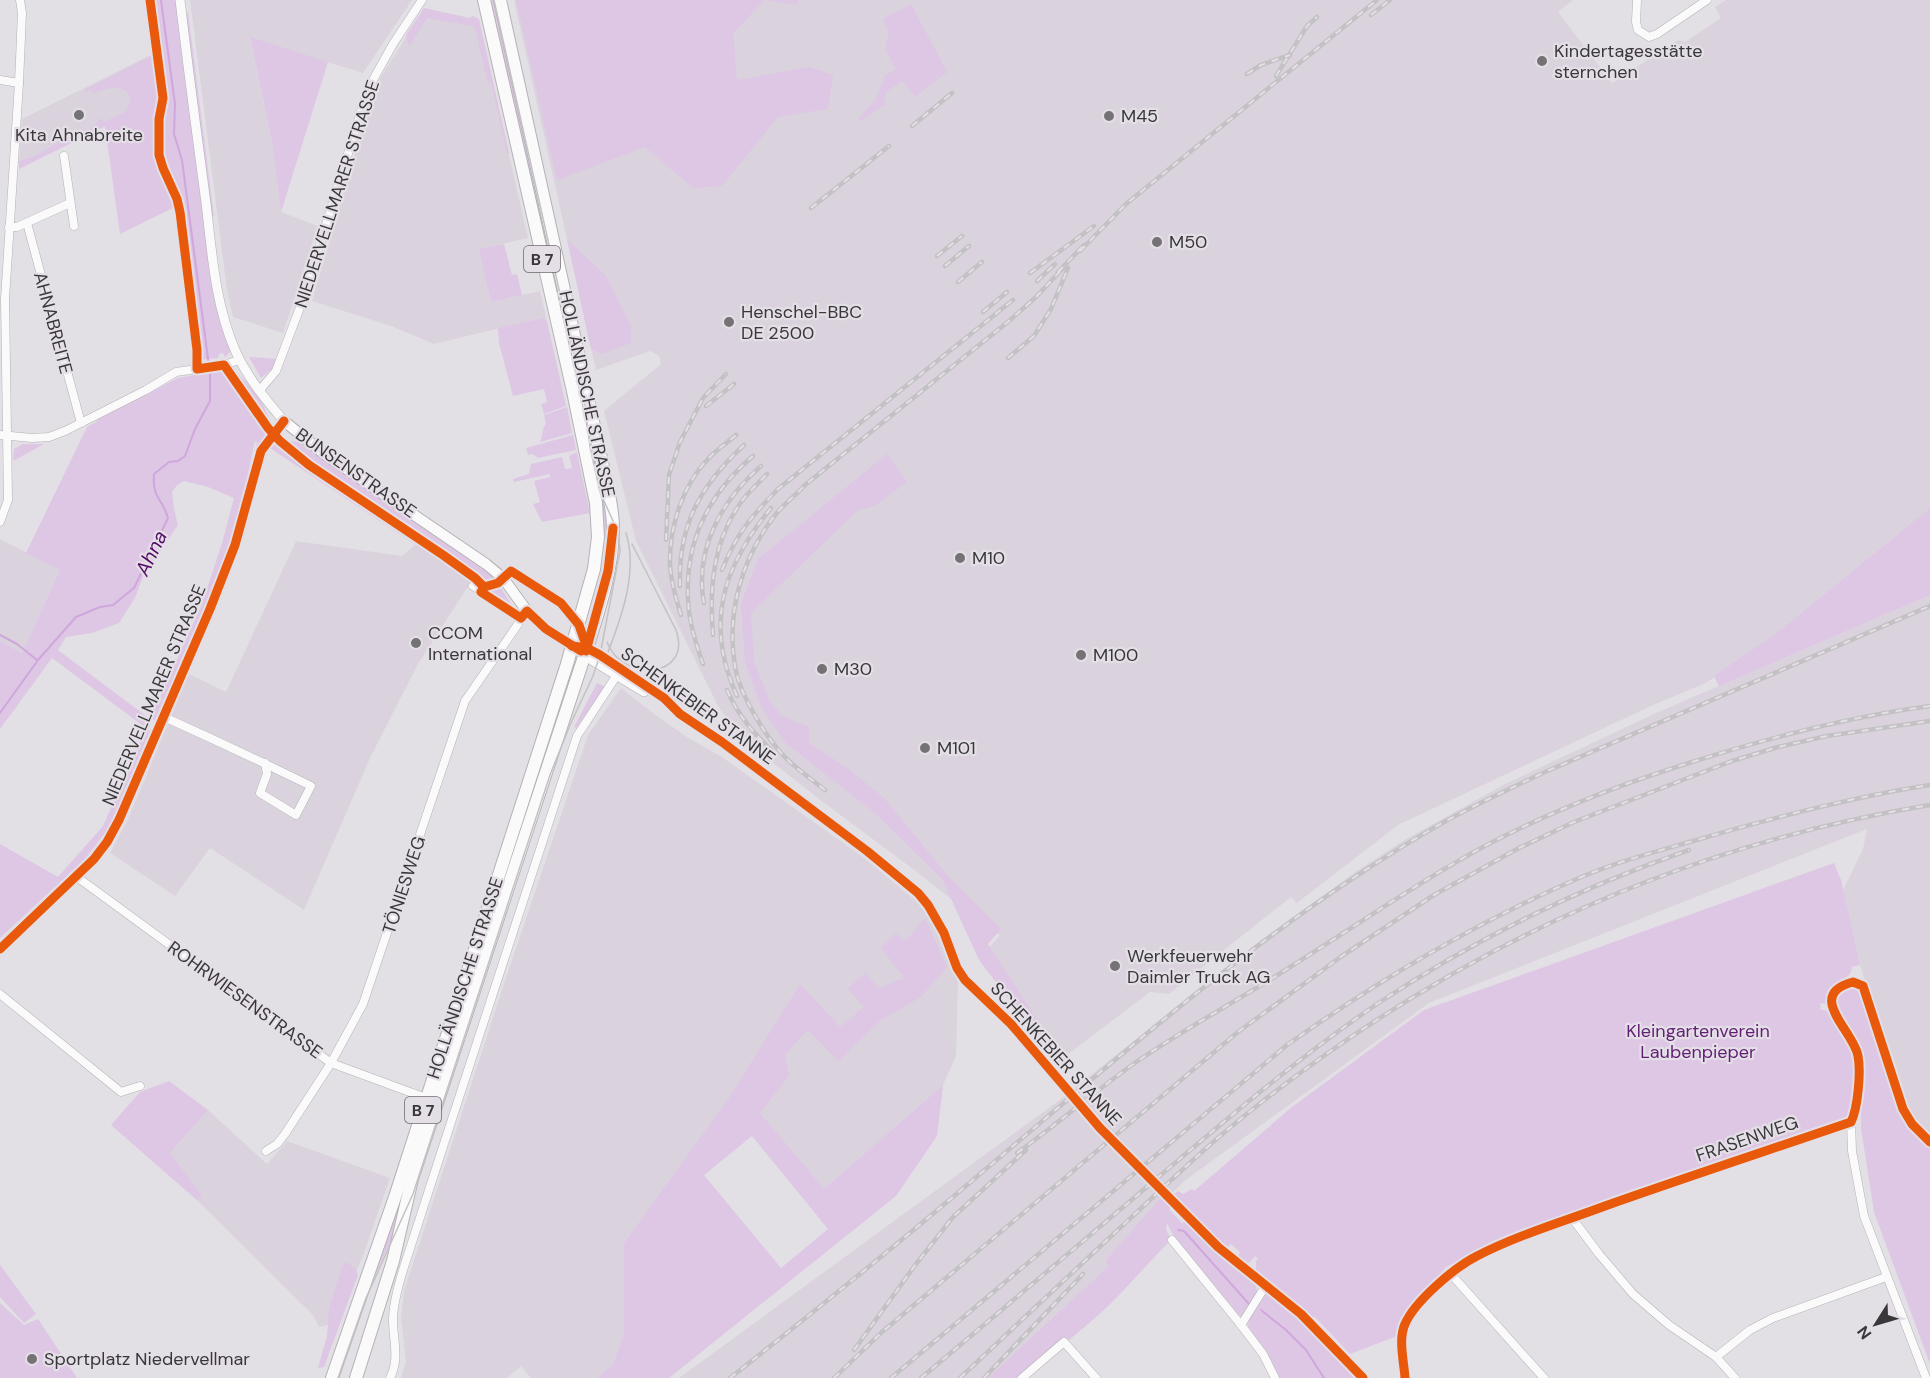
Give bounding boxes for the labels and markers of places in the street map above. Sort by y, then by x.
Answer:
place label: Kindertagesstätte sternchen [1554,39,1702,84]
marker: Kindertagesstätte sternchen [1535,54,1549,68]
place label: M45 [1121,104,1158,128]
marker: Kita Ahnabreite [72,108,86,122]
marker: M45 [1102,109,1116,123]
place label: Kita Ahnabreite [15,123,143,147]
place label: M50 [1169,230,1207,254]
marker: M50 [1150,235,1164,249]
place label: Henschel-BBC DE 2500 [741,300,862,345]
marker: Henschel-BBC DE 2500 [722,315,736,329]
place label: M10 [972,546,1005,570]
marker: M10 [953,551,967,565]
place label: CCOM International [428,621,532,666]
marker: CCOM International [409,636,423,650]
place label: M100 [1093,643,1138,667]
marker: M100 [1074,648,1088,662]
place label: M30 [834,657,872,681]
marker: M30 [815,662,829,676]
place label: M101 [937,736,976,760]
marker: M101 [918,741,932,755]
place label: Werkfeuerwehr Daimler Truck AG [1127,944,1270,989]
marker: Werkfeuerwehr Daimler Truck AG [1108,959,1122,973]
place label: Sportplatz Niedervellmar [44,1347,250,1371]
marker: Sportplatz Niedervellmar [25,1352,39,1366]

